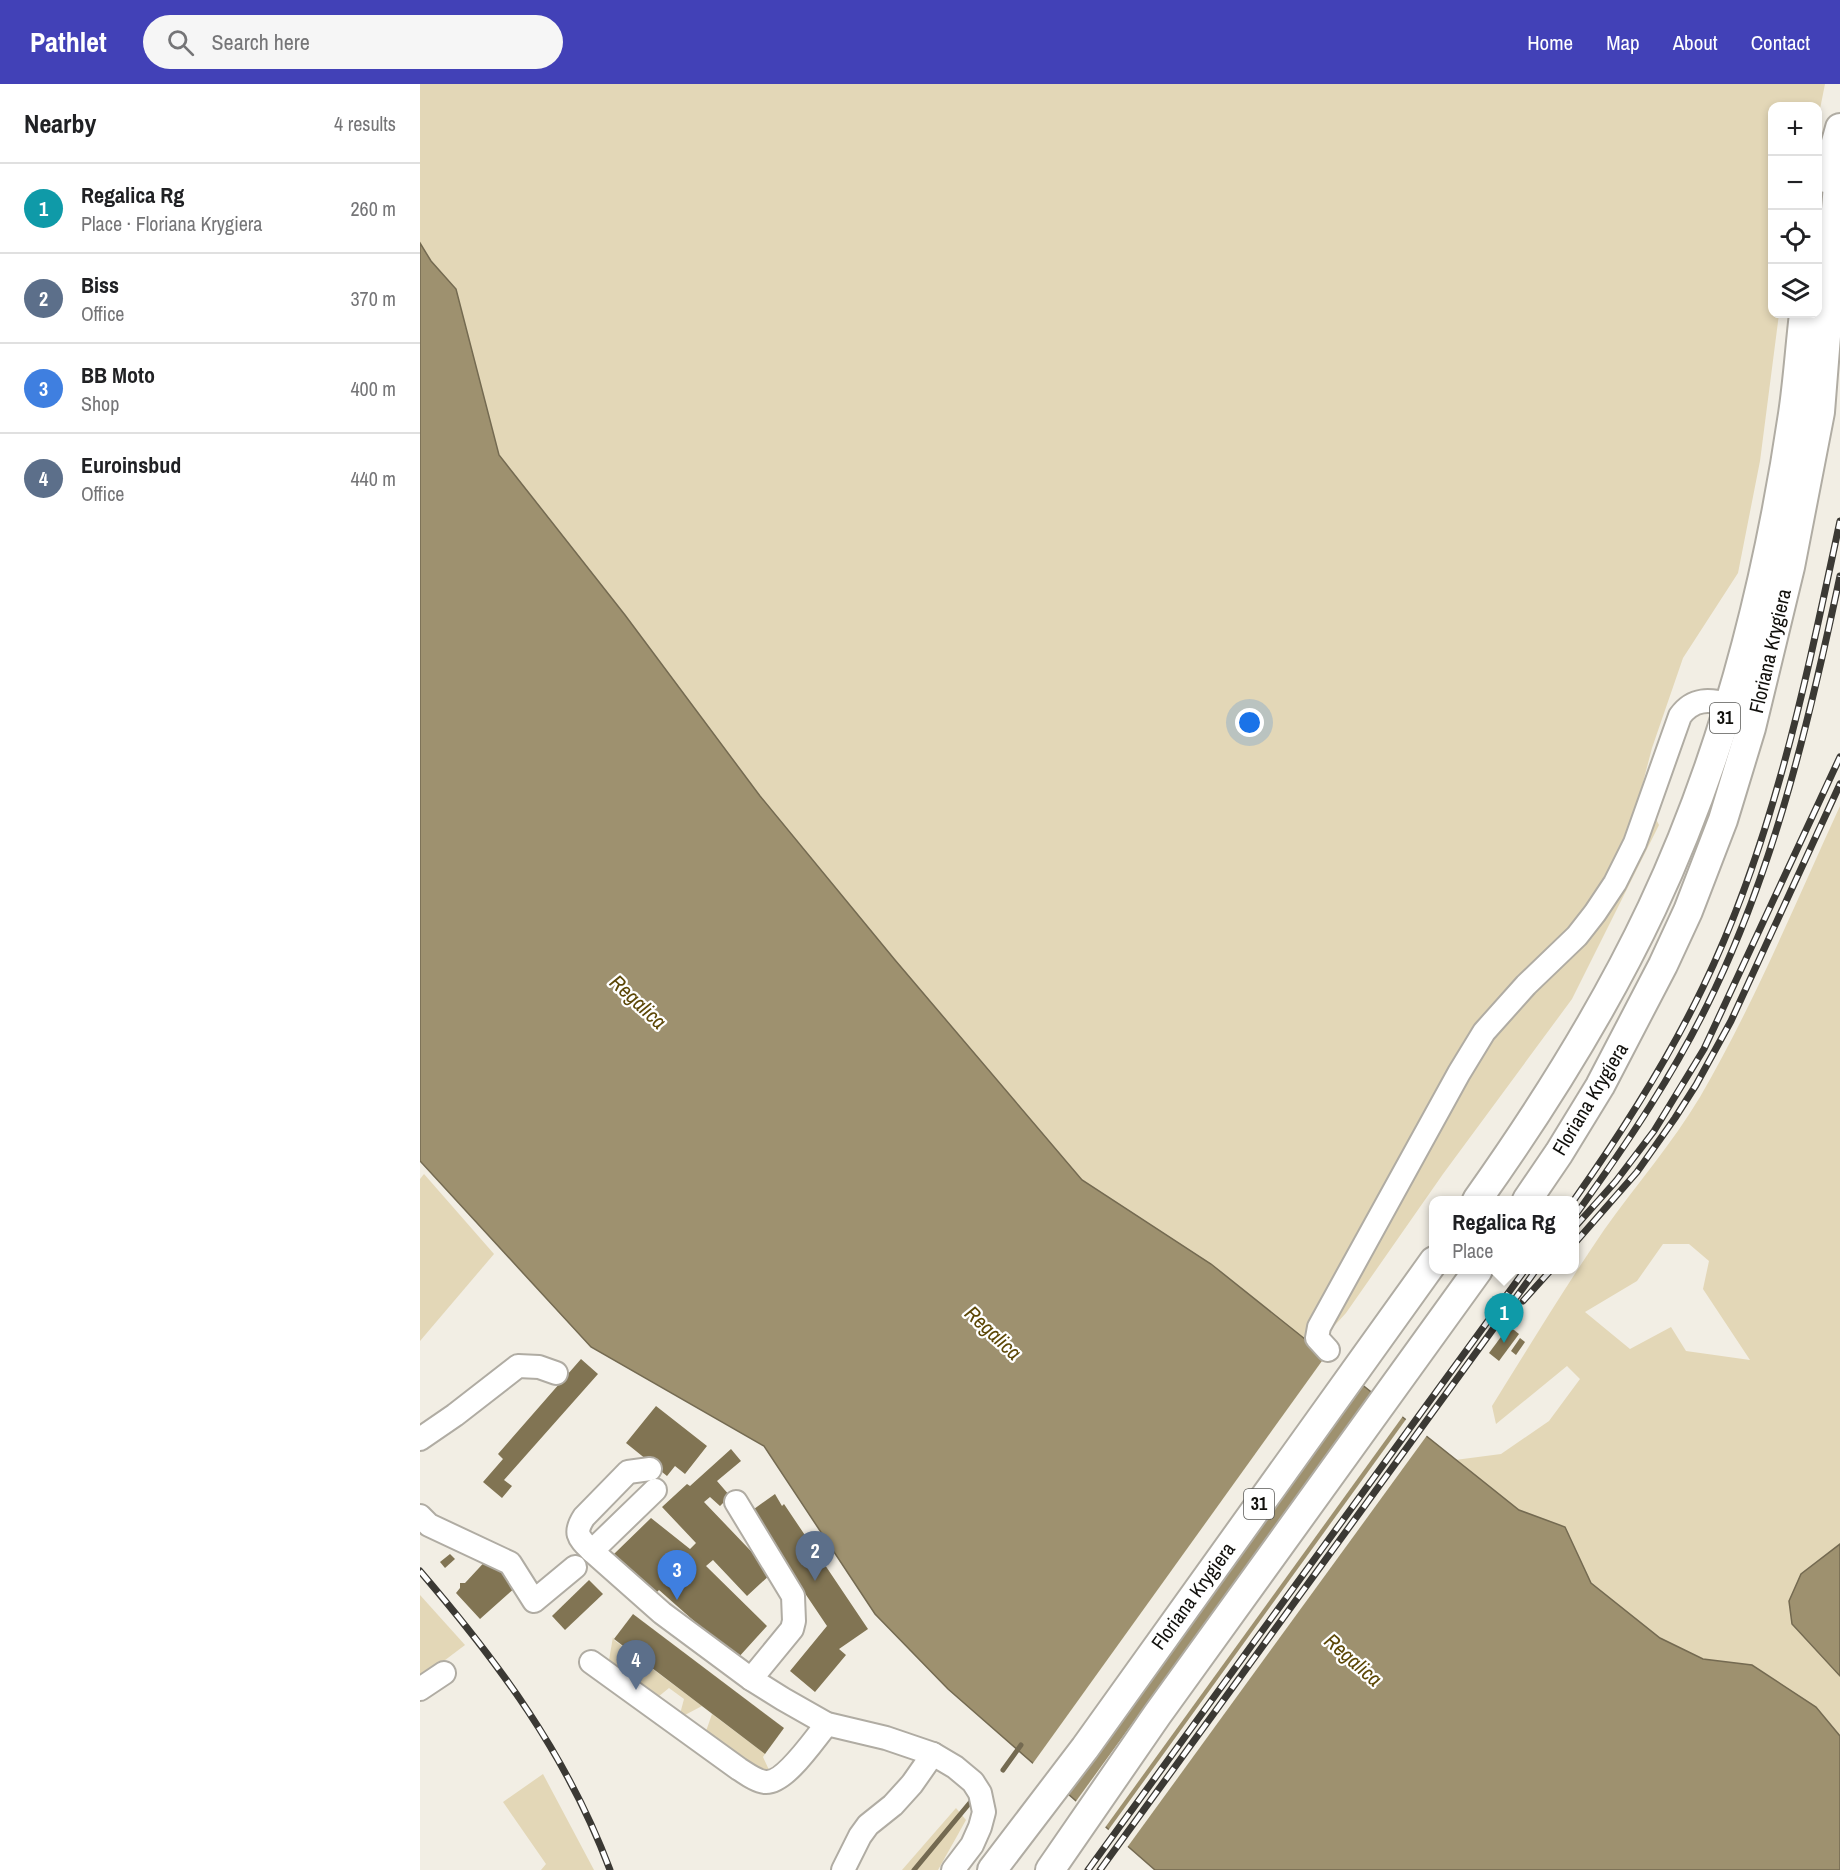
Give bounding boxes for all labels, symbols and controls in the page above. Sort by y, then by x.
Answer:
search box [143,15,563,69]
text: Pathlet [30,23,107,61]
icon: search [164,26,197,59]
text: Search here [212,27,310,57]
text: Home [1527,28,1573,57]
text: Map [1606,28,1640,57]
text: About [1673,28,1718,57]
text: Contact [1751,28,1810,57]
map controls [1768,102,1822,318]
button: + [1768,102,1822,156]
text: Nearby [24,106,96,141]
text: 4 results [334,110,396,137]
button: − [1768,156,1822,210]
text: Regalica Rg [81,180,184,210]
text: 1 [39,195,48,222]
text: 260 m [350,195,396,222]
text: Place · Floriana Krygiera [81,210,262,237]
button: locate [1768,210,1822,264]
button: layers [1768,264,1822,318]
text: Biss [81,270,119,300]
text: 2 [39,285,48,312]
text: 370 m [350,285,396,312]
text: Office [81,300,124,327]
text: BB Moto [81,360,155,390]
text: 3 [39,375,48,402]
text: 400 m [350,375,396,402]
text: Shop [81,390,119,417]
text: Euroinsbud [81,450,181,480]
text: 4 [39,465,48,492]
text: 440 m [350,465,396,492]
text: Office [81,480,124,507]
street label: Floriana Krygiera [1742,586,1797,716]
road number: 31 [1710,703,1740,733]
your location [1235,708,1264,737]
water label: Regalica [604,968,673,1035]
street label: Floriana Krygiera [1545,1037,1634,1160]
popup [1429,1196,1579,1274]
text: Regalica Rg [1452,1207,1556,1237]
text: Place [1452,1237,1493,1264]
pin: 1 [1484,1294,1524,1343]
water label: Regalica [959,1299,1028,1366]
road number: 31 [1244,1489,1274,1519]
pin: 2 [796,1532,834,1581]
street label: Floriana Krygiera [1144,1537,1241,1655]
pin: 3 [658,1550,696,1600]
water label: Regalica [1318,1626,1388,1693]
pin: 4 [616,1640,656,1690]

